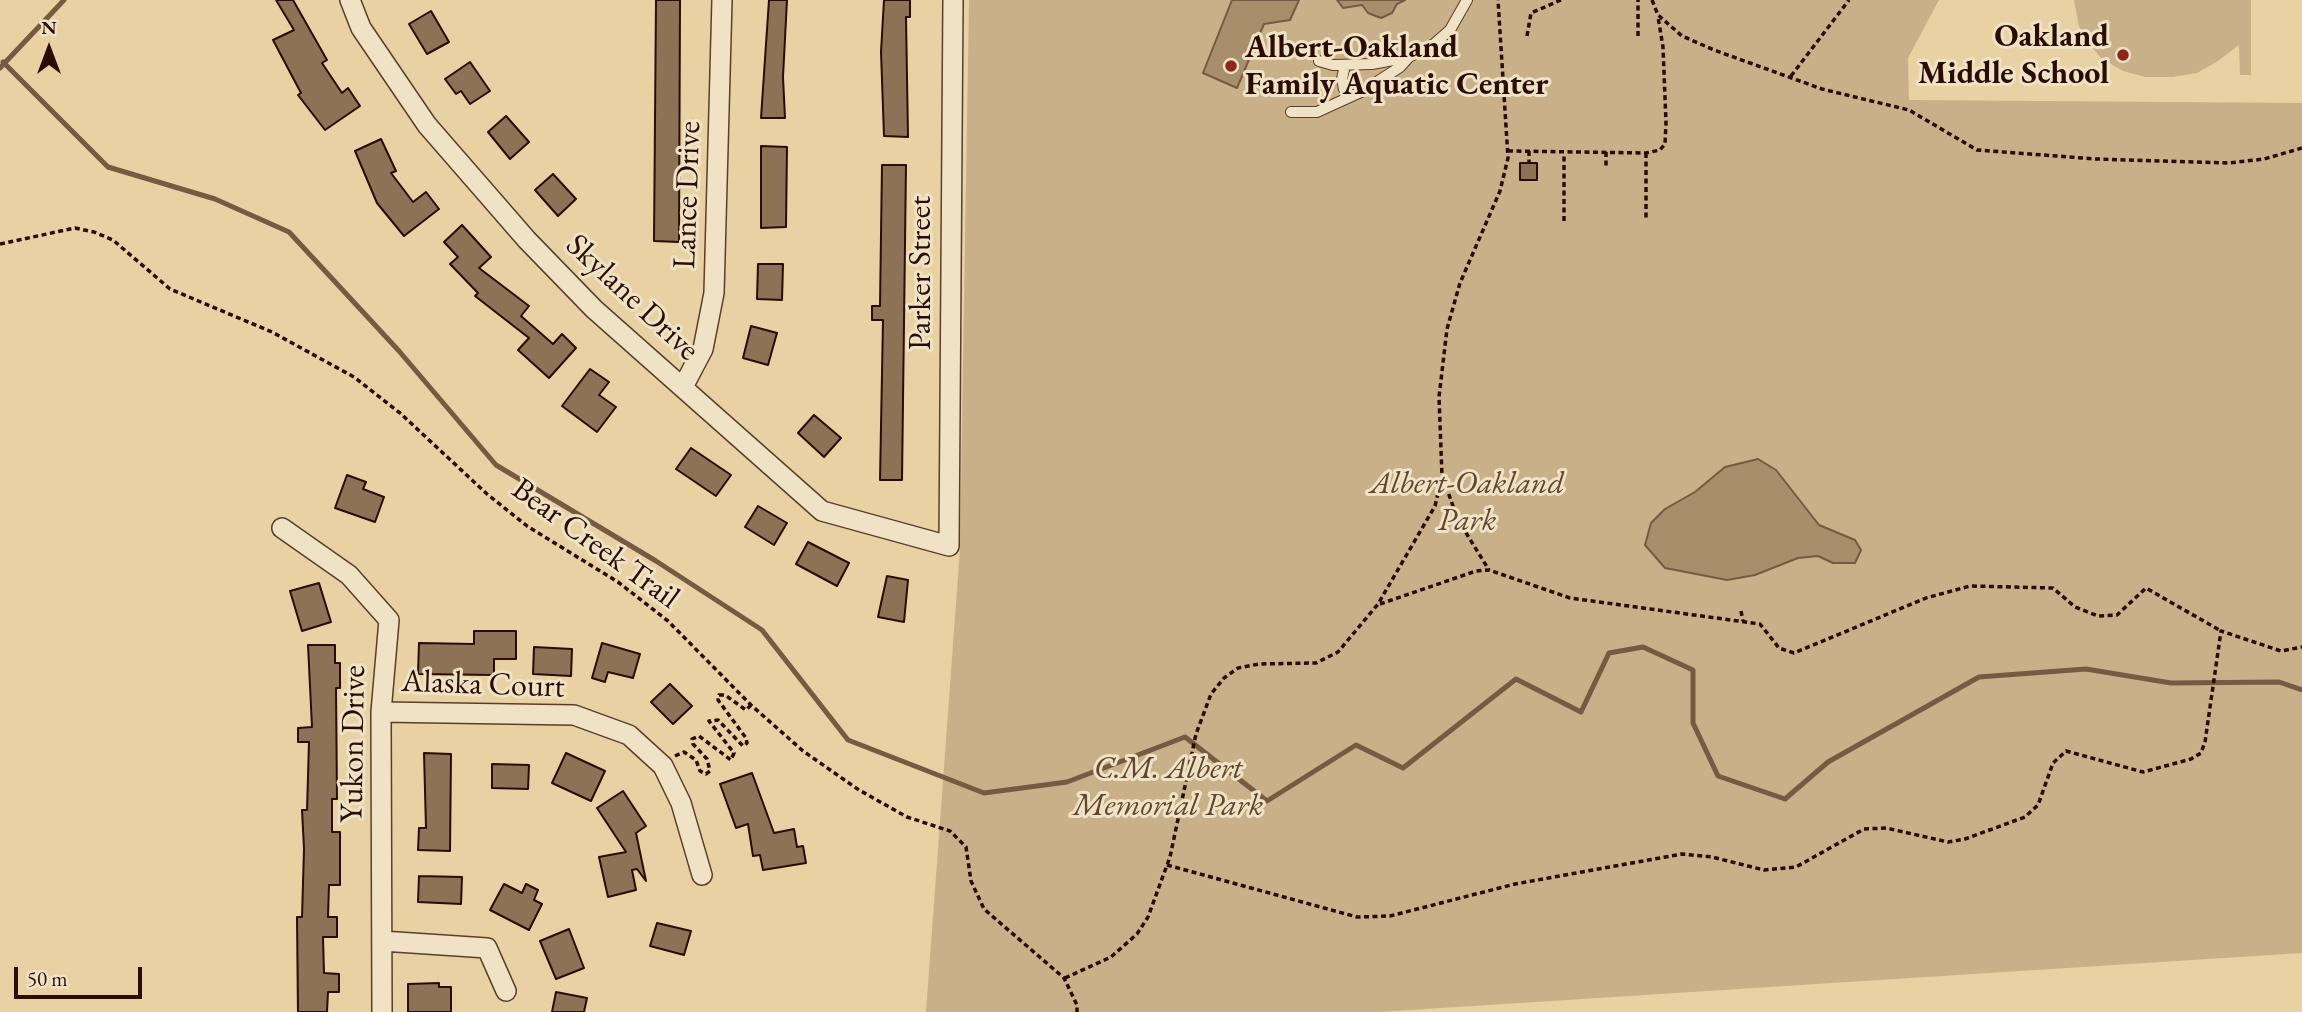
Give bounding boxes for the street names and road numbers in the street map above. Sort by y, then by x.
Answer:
street label: Lance Drive [666,120,710,270]
street label: Parker Street [902,196,940,350]
street label: Skylane Drive [557,227,707,369]
street label: Bear Creek Trail [504,470,686,618]
street label: Alaska Court [401,663,565,707]
street label: Yukon Drive [333,665,375,823]

